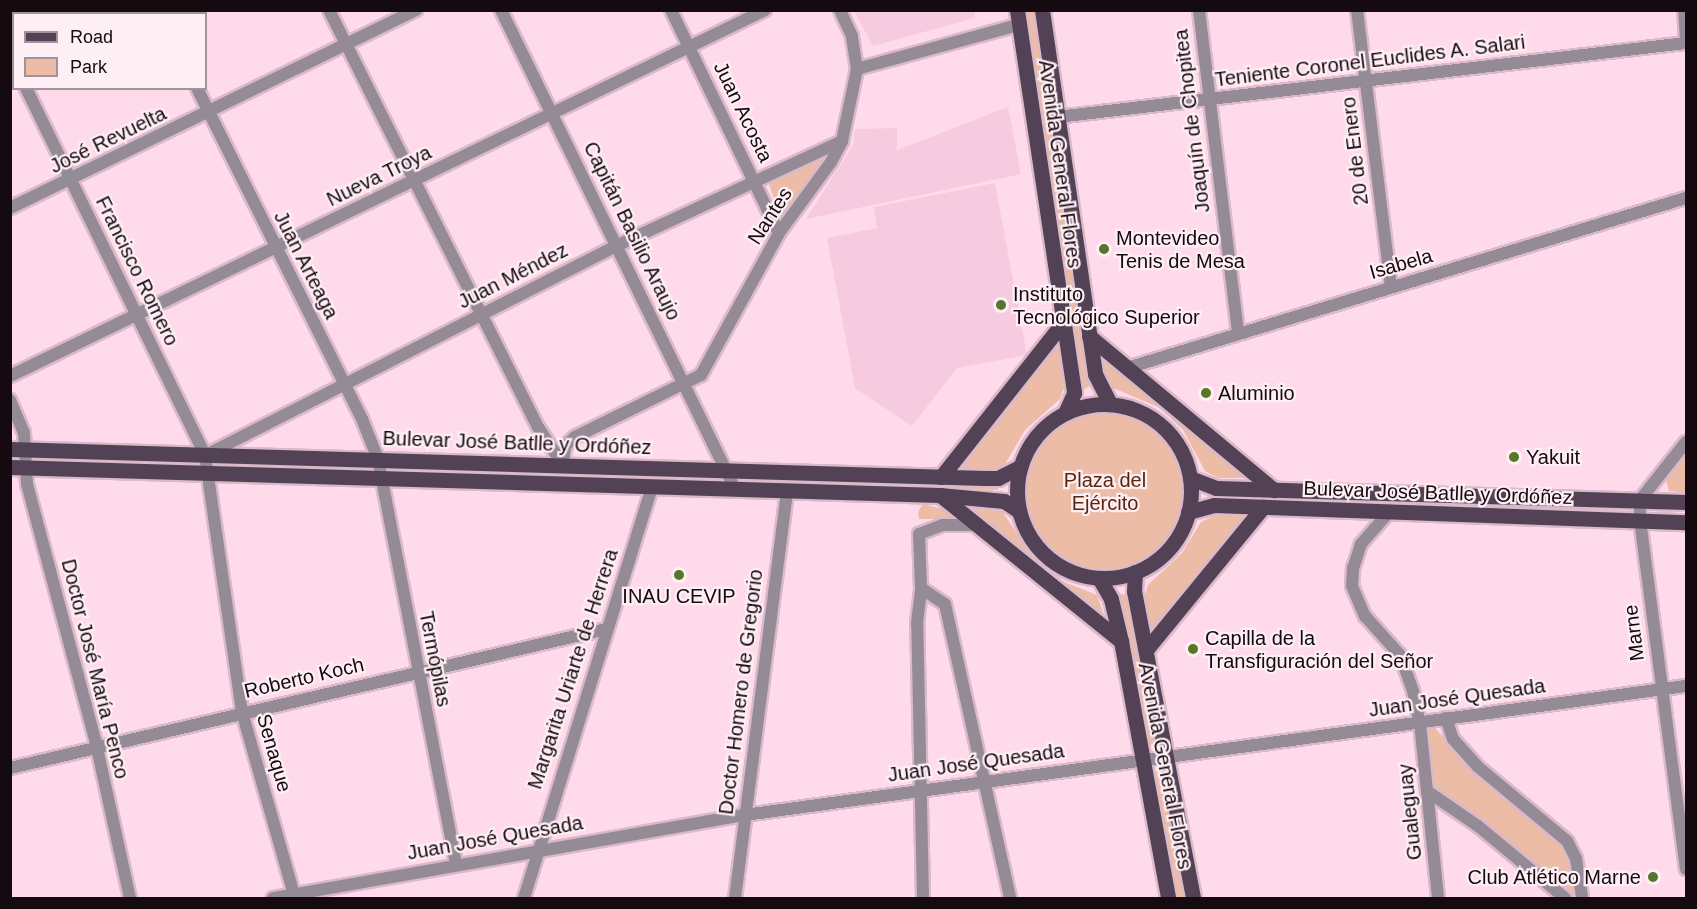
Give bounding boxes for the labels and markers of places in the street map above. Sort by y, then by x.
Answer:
place label: Montevideo Tenis de Mesa [1116,226,1245,273]
marker: Montevideo Tenis de Mesa [1097,242,1111,256]
place label: Instituto Tecnológico Superior [1013,282,1200,329]
marker: Instituto Tecnológico Superior [994,298,1008,312]
place label: Aluminio [1218,381,1295,405]
marker: Aluminio [1199,386,1213,400]
place label: Yakuit [1526,445,1580,469]
marker: Yakuit [1507,450,1521,464]
marker: INAU CEVIP [672,568,686,582]
place label: INAU CEVIP [622,584,736,608]
place label: Capilla de la Transfiguración del Señor [1205,626,1433,673]
marker: Capilla de la Transfiguración del Señor [1186,642,1200,656]
place label: Club Atlético Marne [1466,865,1641,889]
marker: Club Atlético Marne [1646,870,1660,884]

